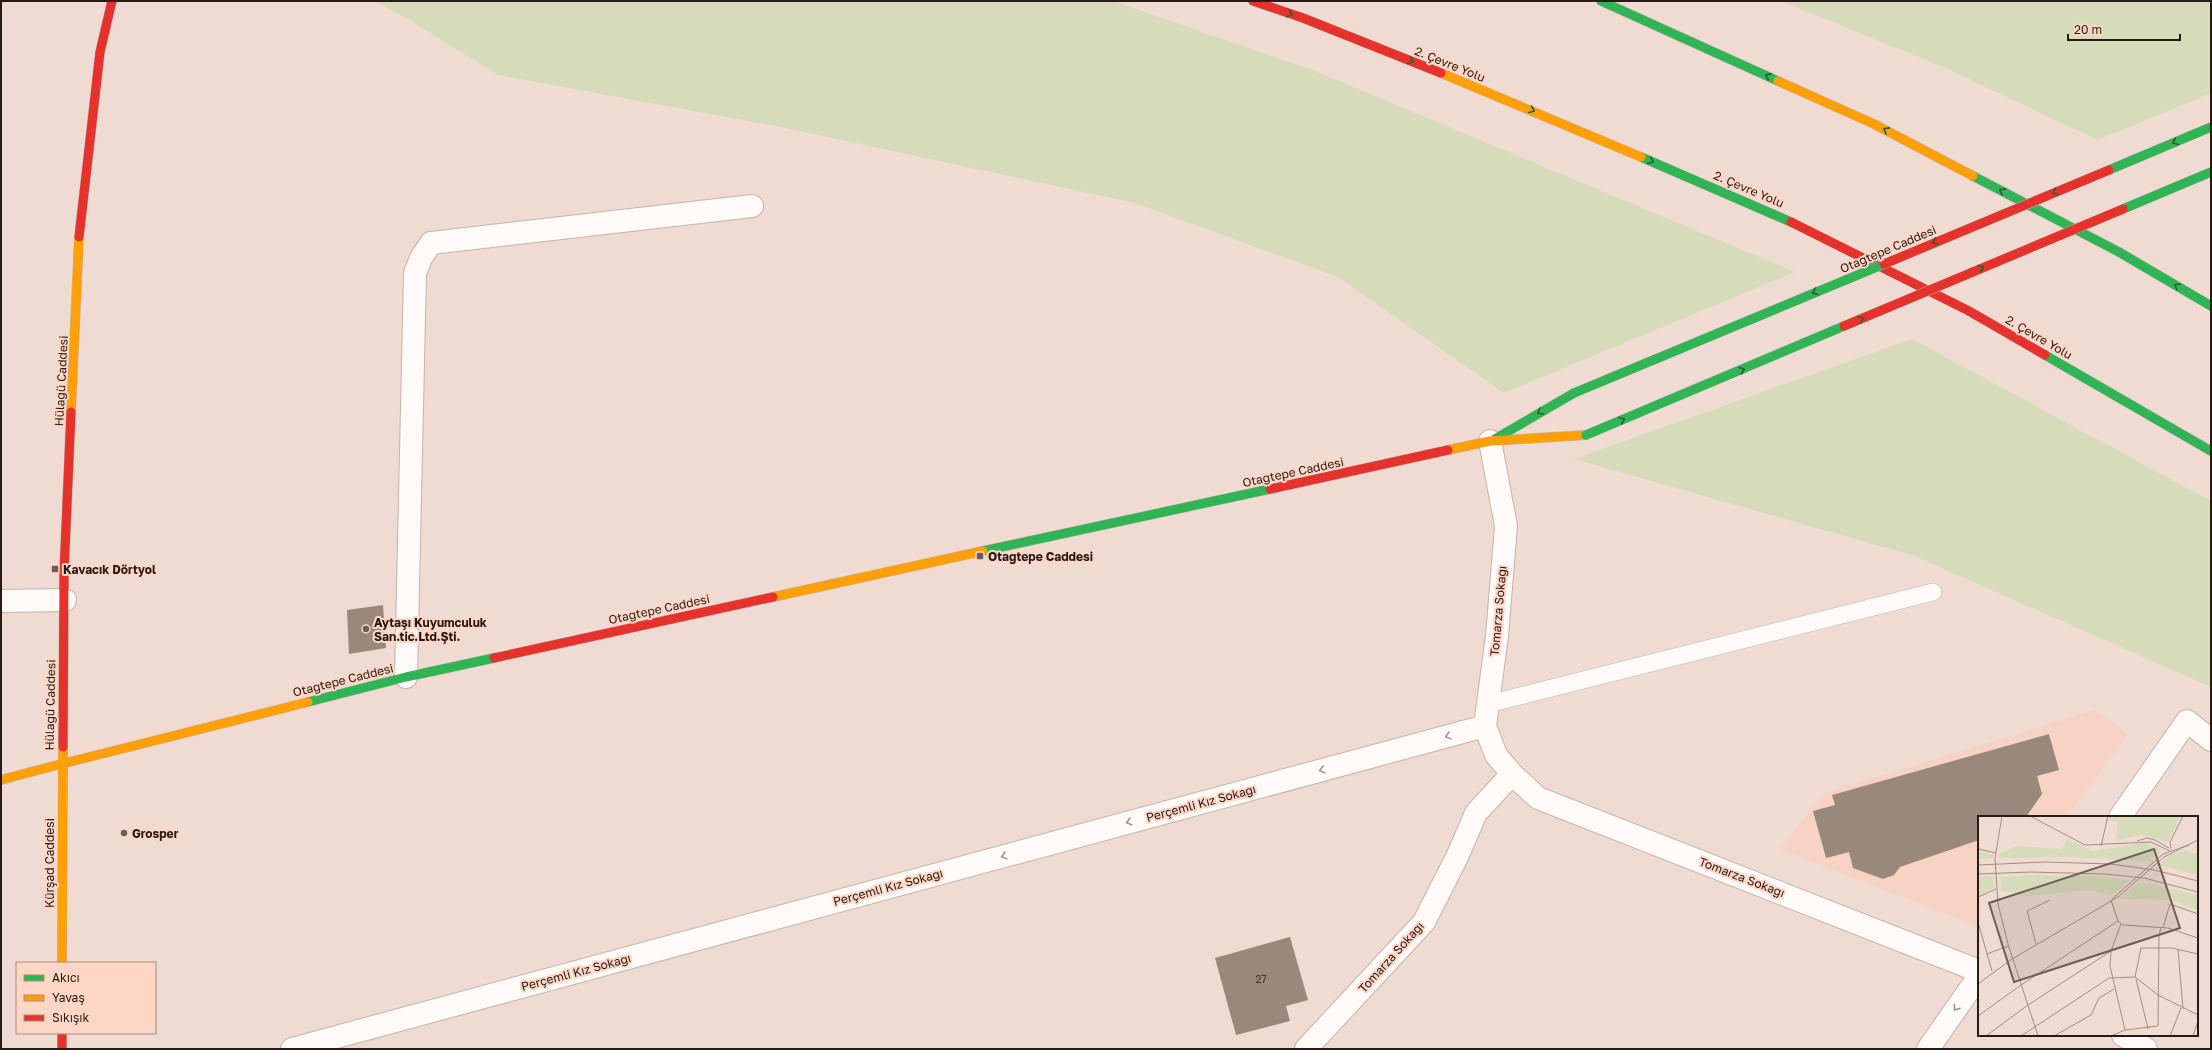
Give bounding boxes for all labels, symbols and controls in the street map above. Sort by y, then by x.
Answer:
one-way arrow [1286,9,1293,17]
scale bar [2068,16,2180,42]
text: 20 m [2074,22,2102,37]
street label: 2. Çevre Yolu [1413,43,1487,85]
one-way arrow [1408,57,1415,65]
one-way arrow [1765,73,1773,81]
one-way arrow [1527,105,1535,113]
one-way arrow [1883,128,1891,135]
one-way arrow [2172,137,2179,145]
one-way arrow [1648,156,1655,164]
street label: 2. Çevre Yolu [1712,168,1786,210]
one-way arrow [2052,187,2059,195]
one-way arrow [1998,188,2006,195]
street label: Otağtepe Caddesi [1838,222,1938,276]
one-way arrow [1932,237,1940,245]
one-way arrow [1978,265,1985,273]
one-way arrow [2174,283,2181,291]
one-way arrow [1812,287,1820,295]
street label: 2. Çevre Yolu [2003,312,2075,362]
one-way arrow [1857,316,1865,324]
street label: Hülagü Caddesi [51,335,71,427]
one-way arrow [1738,366,1745,374]
one-way arrow [1537,408,1544,415]
one-way arrow [1617,417,1625,425]
street label: Otağtepe Caddesi [1241,454,1345,490]
place label: Otağtepe Caddesi [988,549,1093,564]
marker: Otağtepe Caddesi [975,551,985,561]
place label: Kavacık Dörtyol [63,562,156,577]
marker: Kavacık Dörtyol [50,564,60,574]
street label: Tomarza Sokağı [1487,565,1509,657]
street label: Otağtepe Caddesi [607,591,711,627]
place label: Aytaşı Kuyumculuk San.tic.Ltd.Şti. [374,615,487,644]
marker: Aytaşı Kuyumculuk San.tic.Ltd.Şti. [361,624,371,634]
street label: Hülagü Caddesi [42,659,58,751]
street label: Otağtepe Caddesi [291,660,395,700]
one-way arrow [1444,731,1451,740]
one-way arrow [1319,765,1326,774]
street label: Perçemli Kız Sokağı [1144,781,1258,825]
inset map [1978,816,2198,1036]
one-way arrow [1126,817,1133,826]
street label: Kürşad Caddesi [42,818,57,908]
place label: Grosper [132,826,179,841]
marker: Grosper [119,828,129,838]
one-way arrow [1000,851,1007,860]
street label: Tomarza Sokağı [1697,854,1787,900]
street label: Perçemli Kız Sokağı [831,865,945,909]
street label: Tomarza Sokağı [1355,918,1427,996]
street label: Perçemli Kız Sokağı [519,950,633,994]
legend [16,962,156,1034]
text: Akıcı [52,970,80,985]
house number: 27 [1255,973,1267,985]
text: Yavaş [52,990,85,1005]
one-way arrow [1954,1004,1961,1011]
text: Sıkışık [52,1010,89,1025]

